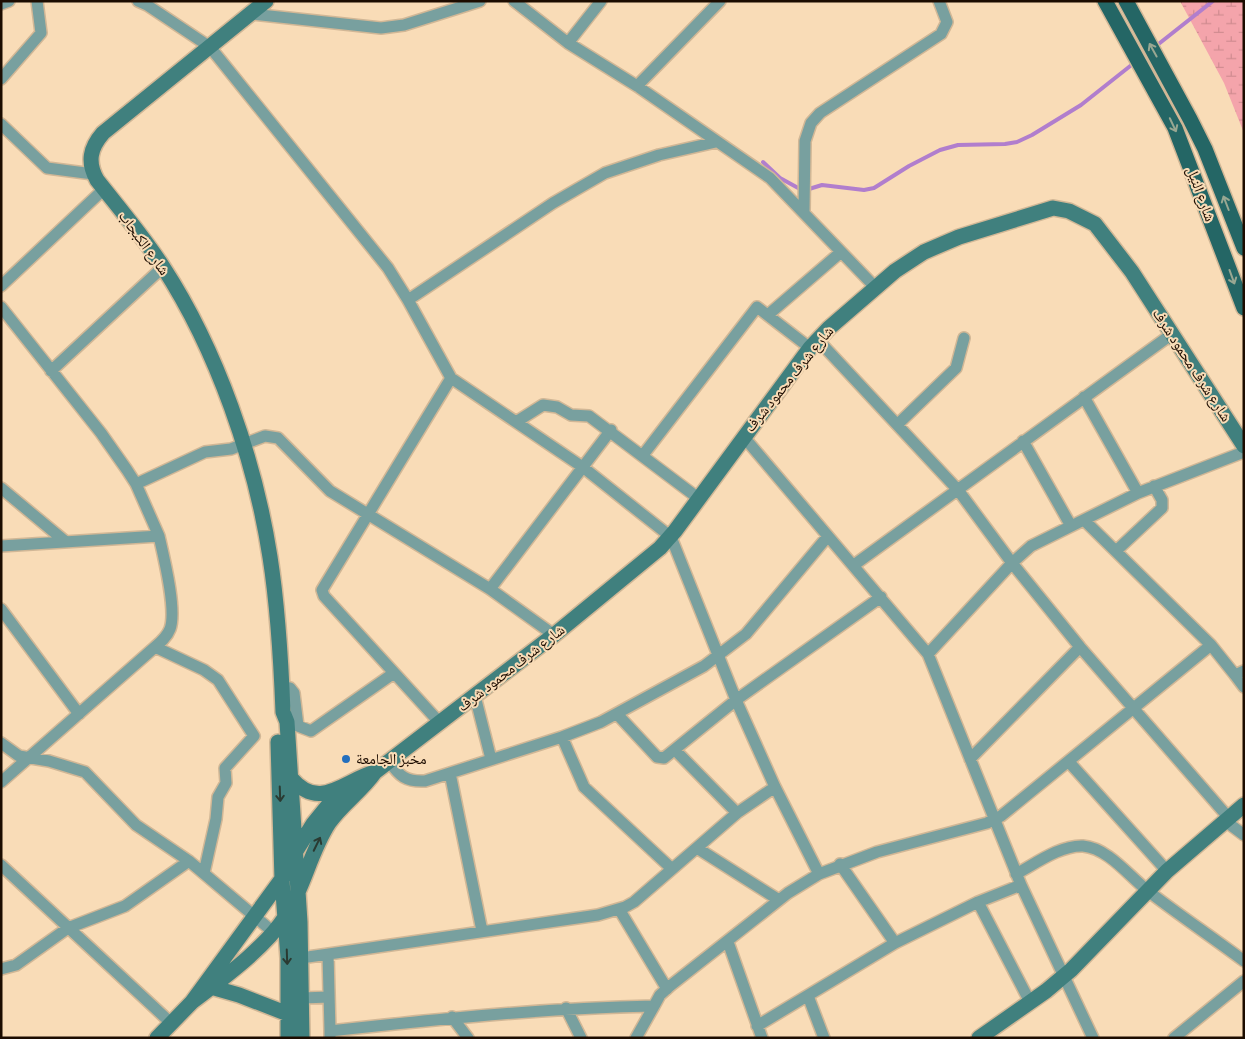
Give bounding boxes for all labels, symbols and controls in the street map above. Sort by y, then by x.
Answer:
one-way arrow [1148,43,1157,58]
one-way arrow [1169,117,1179,132]
street label: شارع النيل [1182,164,1219,224]
one-way arrow [1221,196,1230,211]
street label: شارع الكبجاب [114,207,173,279]
one-way arrow [1228,269,1237,284]
street label: شارع شرف محمود شرف [1148,305,1235,426]
street label: شارع شرف محمود شرف [741,322,838,436]
street label: شارع شرف محمود شرف [454,620,569,716]
place label: مخبز الجامعة [356,750,427,768]
marker: مخبز الجامعة [340,753,352,765]
one-way arrow [275,786,285,802]
one-way arrow [313,837,322,852]
one-way arrow [283,948,292,964]

